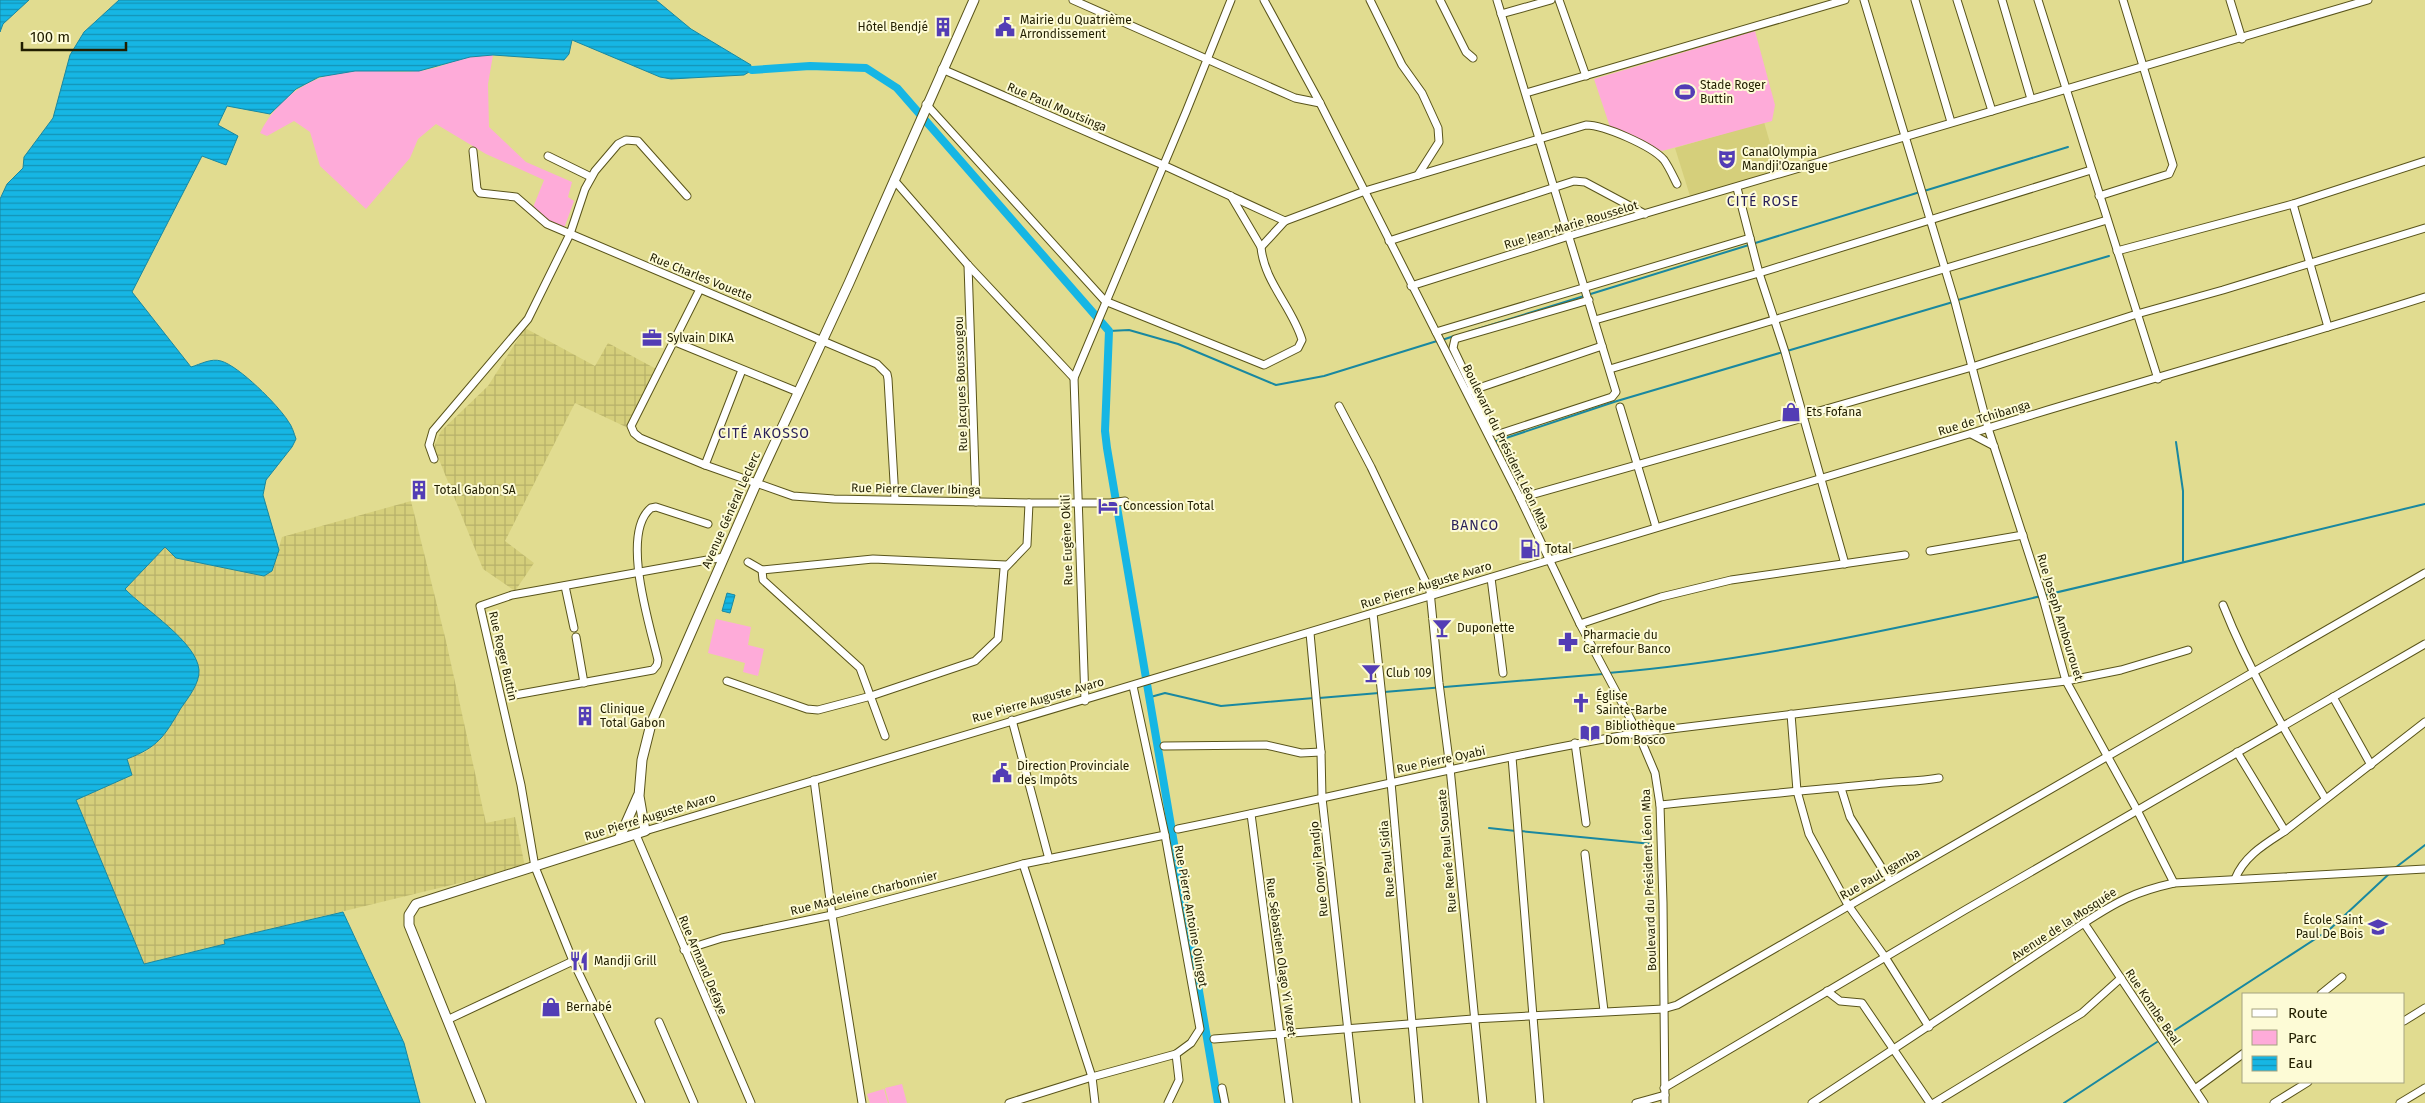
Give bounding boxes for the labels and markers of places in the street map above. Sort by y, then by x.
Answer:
place label: Mairie du Quatrième Arrondissement [1020,13,1132,41]
building icon: Hôtel Bendjé [932,16,954,38]
public building icon: Mairie du Quatrième Arrondissement [994,16,1016,38]
place label: Hôtel Bendjé [857,20,928,34]
place label: Stade Roger Buttin [1700,78,1766,106]
sports icon: Stade Roger Buttin [1674,81,1696,103]
place label: CanalOlympia Mandji'Ozangue [1742,145,1828,173]
theatre icon: CanalOlympia Mandji'Ozangue [1716,148,1738,170]
office icon: Sylvain DIKA [641,327,663,349]
place label: Sylvain DIKA [667,331,734,345]
shop icon: Ets Fofana [1780,401,1802,423]
place label: Ets Fofana [1806,405,1862,419]
building icon: Total Gabon SA [408,479,430,501]
place label: Total Gabon SA [434,483,516,497]
hotel icon: Concession Total [1097,495,1119,517]
place label: Concession Total [1123,499,1214,513]
fuel station icon: Total [1519,538,1541,560]
place label: Total [1545,542,1572,556]
bar icon: Duponette [1431,617,1453,639]
place label: Duponette [1457,621,1514,635]
place label: Pharmacie du Carrefour Banco [1583,628,1671,656]
pharmacy icon: Pharmacie du Carrefour Banco [1557,631,1579,653]
bar icon: Club 109 [1360,662,1382,684]
place label: Club 109 [1386,666,1431,680]
place label: Église Sainte-Barbe [1596,688,1667,717]
church icon: Église Sainte-Barbe [1570,692,1592,714]
place label: Clinique Total Gabon [600,702,665,730]
building icon: Clinique Total Gabon [574,705,596,727]
place label: Bibliothèque Dom Bosco [1605,719,1675,747]
library icon: Bibliothèque Dom Bosco [1579,722,1601,744]
place label: Direction Provinciale des Impôts [1017,759,1129,787]
public building icon: Direction Provinciale des Impôts [991,762,1013,784]
place label: École Saint Paul De Bois [2296,912,2364,941]
school or university icon: École Saint Paul De Bois [2367,916,2389,938]
restaurant icon: Mandji Grill [568,950,590,972]
place label: Mandji Grill [594,954,657,968]
shop icon: Bernabé [540,996,562,1018]
place label: Bernabé [566,1000,612,1014]

